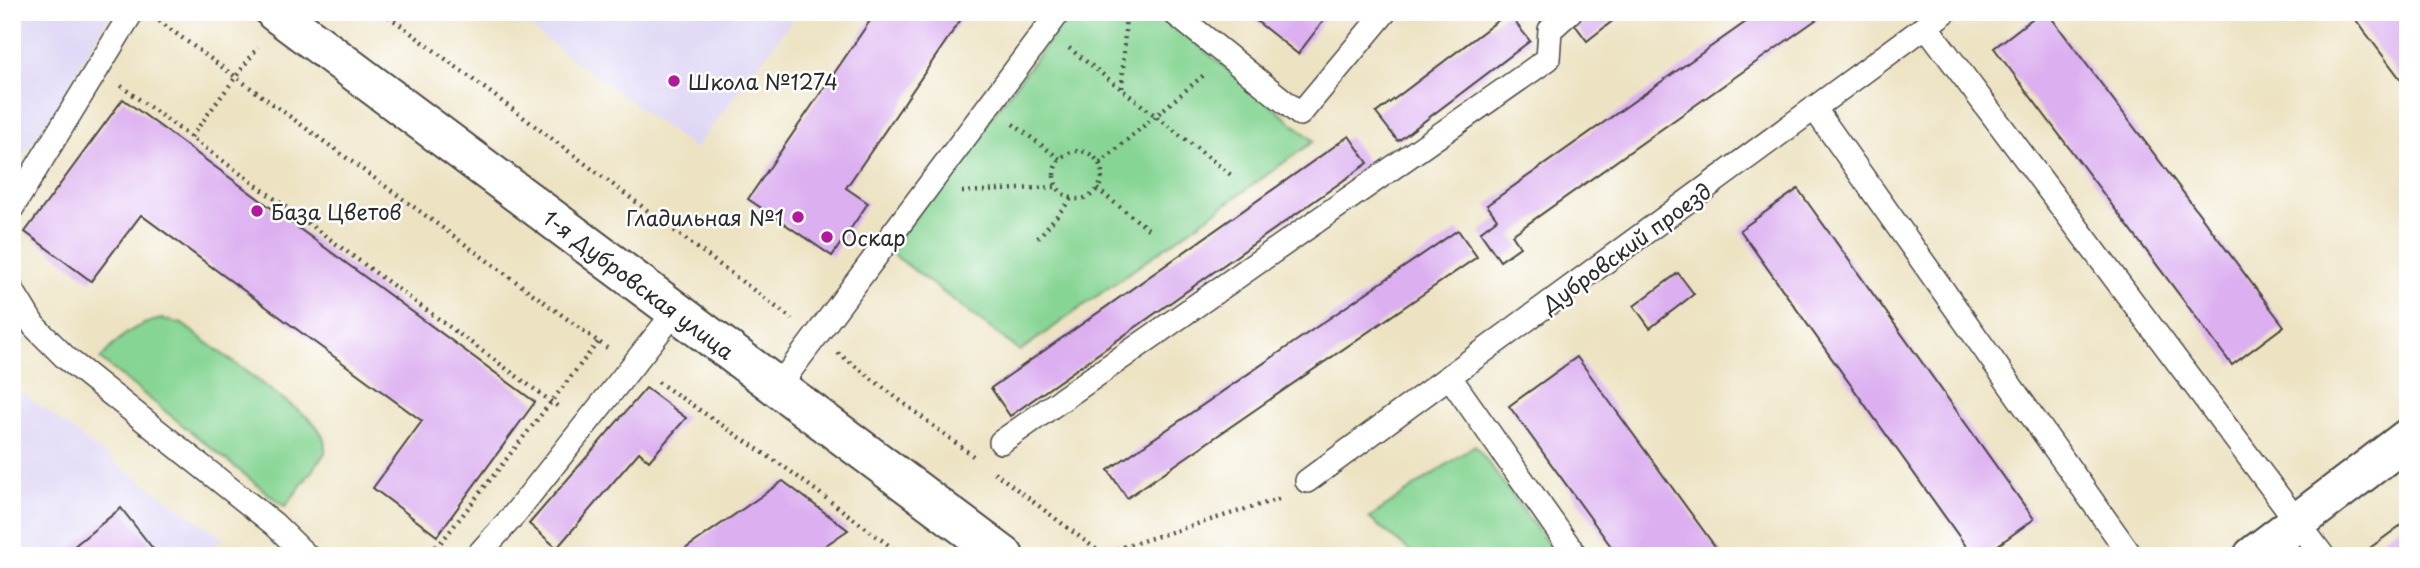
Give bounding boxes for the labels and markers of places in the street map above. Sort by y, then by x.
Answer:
place label: Школа №1274 [688,65,838,97]
marker: Школа №1274 [666,73,682,89]
place label: База Цветов [271,195,402,227]
place label: Гладильная №1 [626,201,784,233]
marker: База Цветов [249,203,265,219]
marker: Гладильная №1 [790,209,806,225]
place label: Оскар [841,221,906,253]
marker: Оскар [819,229,835,245]

